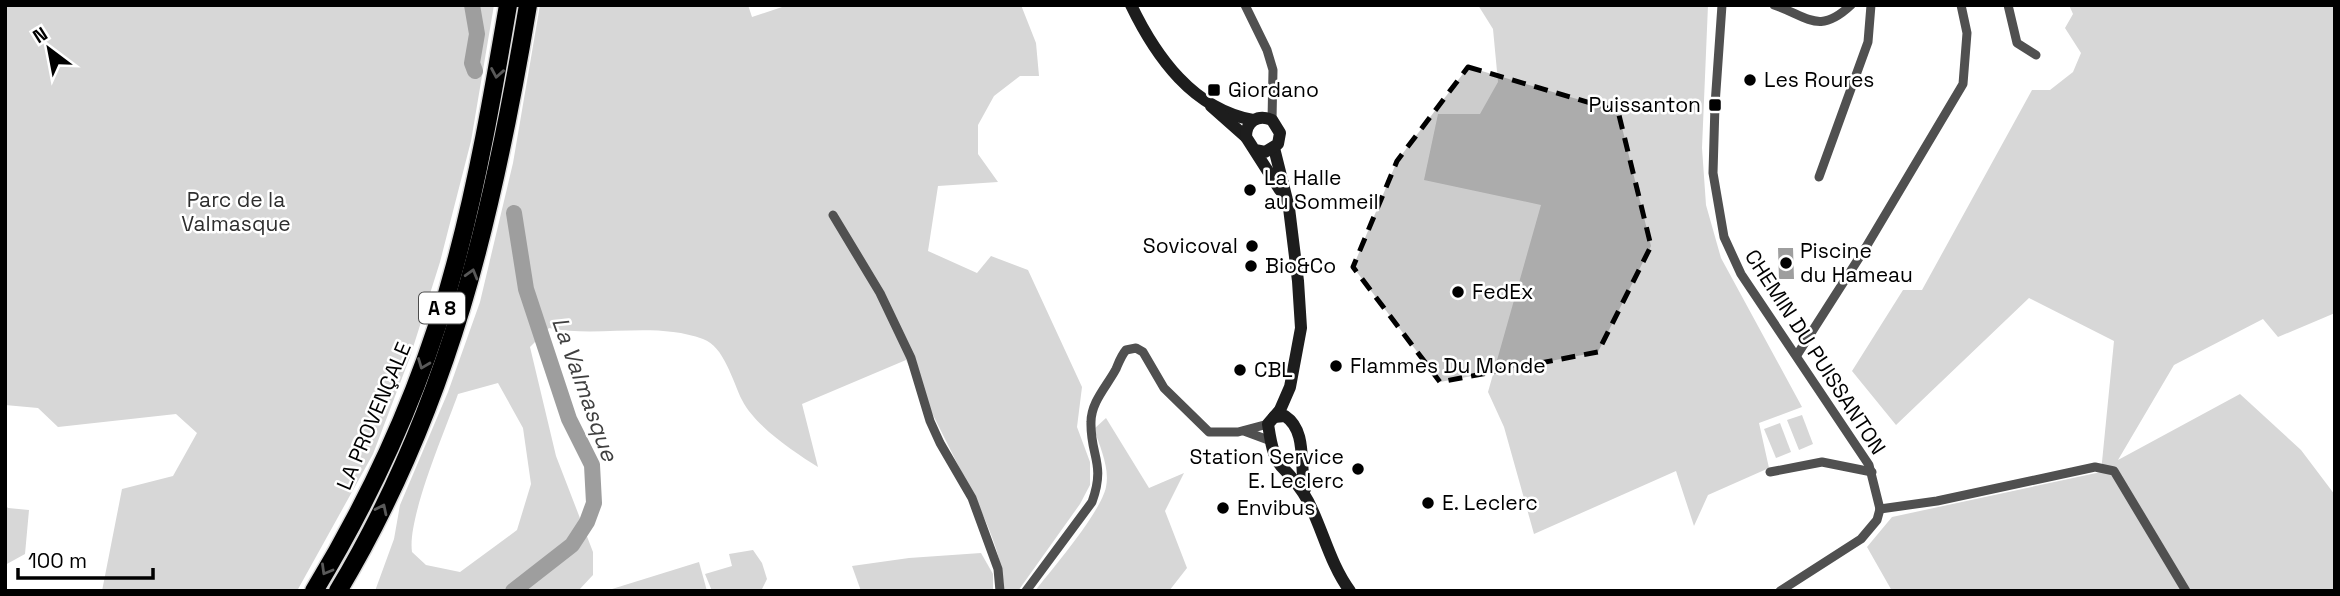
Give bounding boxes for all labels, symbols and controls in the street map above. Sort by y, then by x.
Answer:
north arrow [14,14,84,84]
text: N [28,21,52,49]
place label: Les Roures [1764,66,1874,93]
one-way arrow [490,67,505,78]
marker: Les Roures [1742,72,1758,88]
place label: Giordano [1228,76,1319,103]
marker: Giordano [1206,82,1222,98]
place label: Puissanton [1589,91,1701,118]
marker: Puissanton [1707,97,1723,113]
place label: La Halle au Sommeil [1264,164,1379,215]
marker: La Halle au Sommeil [1242,182,1258,198]
park label: Parc de la Valmasque [181,186,291,237]
place label: Sovicoval [1143,232,1238,259]
place label: Piscine du Hameau [1800,237,1913,288]
marker: Sovicoval [1244,238,1260,254]
street label: CHEMIN DU PUISSANTON [1739,244,1892,459]
place label: Bio&Co [1265,252,1336,279]
marker: Piscine du Hameau [1778,255,1794,271]
marker: Bio&Co [1243,258,1259,274]
one-way arrow [464,269,479,281]
place label: FedEx [1472,278,1533,305]
marker: FedEx [1450,284,1466,300]
road number: A 8 [419,292,465,324]
water label: La Valmasque [545,313,625,466]
street label: LA PROVENÇALE [330,338,417,494]
place label: Flammes Du Monde [1350,352,1546,379]
place label: CBL [1254,356,1293,383]
one-way arrow [417,357,431,369]
marker: Flammes Du Monde [1328,358,1344,374]
marker: CBL [1232,362,1248,378]
place label: Station Service E. Leclerc [1189,443,1344,494]
marker: Station Service E. Leclerc [1350,461,1366,477]
place label: E. Leclerc [1442,489,1538,516]
place label: Envibus [1237,494,1315,521]
marker: E. Leclerc [1420,495,1436,511]
marker: Envibus [1215,500,1231,516]
one-way arrow [374,504,388,516]
scale bar [18,536,152,580]
text: 100 m [28,547,87,574]
one-way arrow [322,562,335,575]

